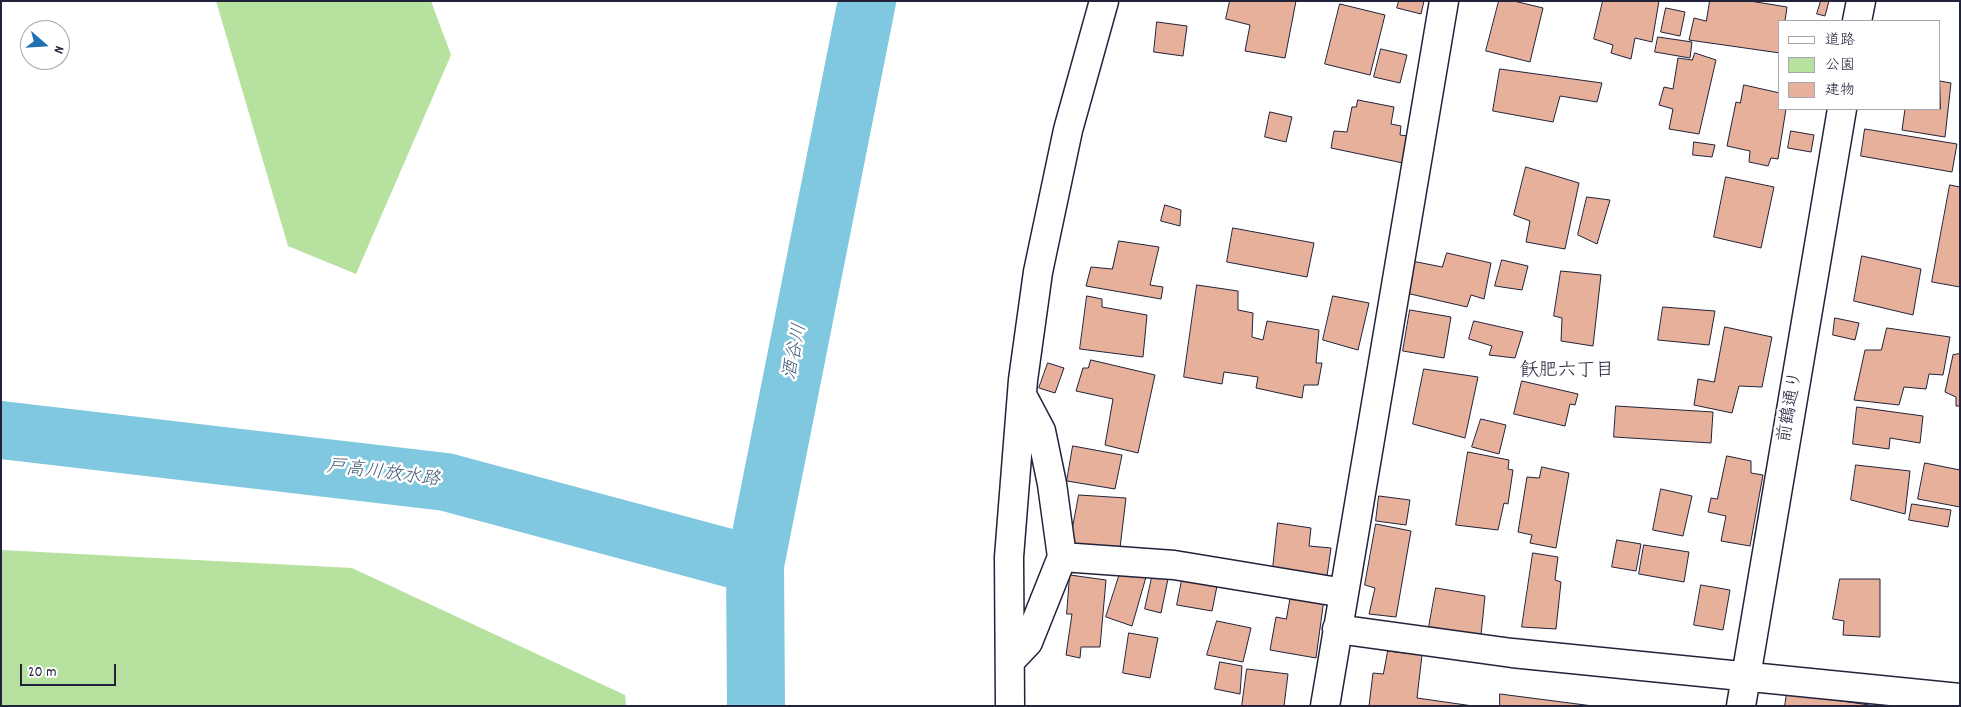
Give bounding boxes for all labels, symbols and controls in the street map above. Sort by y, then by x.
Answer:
north arrow [20,20,70,70]
legend [1778,20,1941,110]
text: 道路 [1825,30,1855,52]
text: N [48,43,69,56]
text: 公園 [1825,55,1855,77]
text: 建物 [1825,80,1855,102]
water label: 酒谷川 [780,322,814,382]
district label: 飫肥六丁目 [1520,361,1614,383]
street label: 前鶴通り [1775,370,1809,444]
water label: 戸高川放水路 [325,457,441,493]
scale bar [22,654,119,686]
text: 20 m [28,662,56,684]

